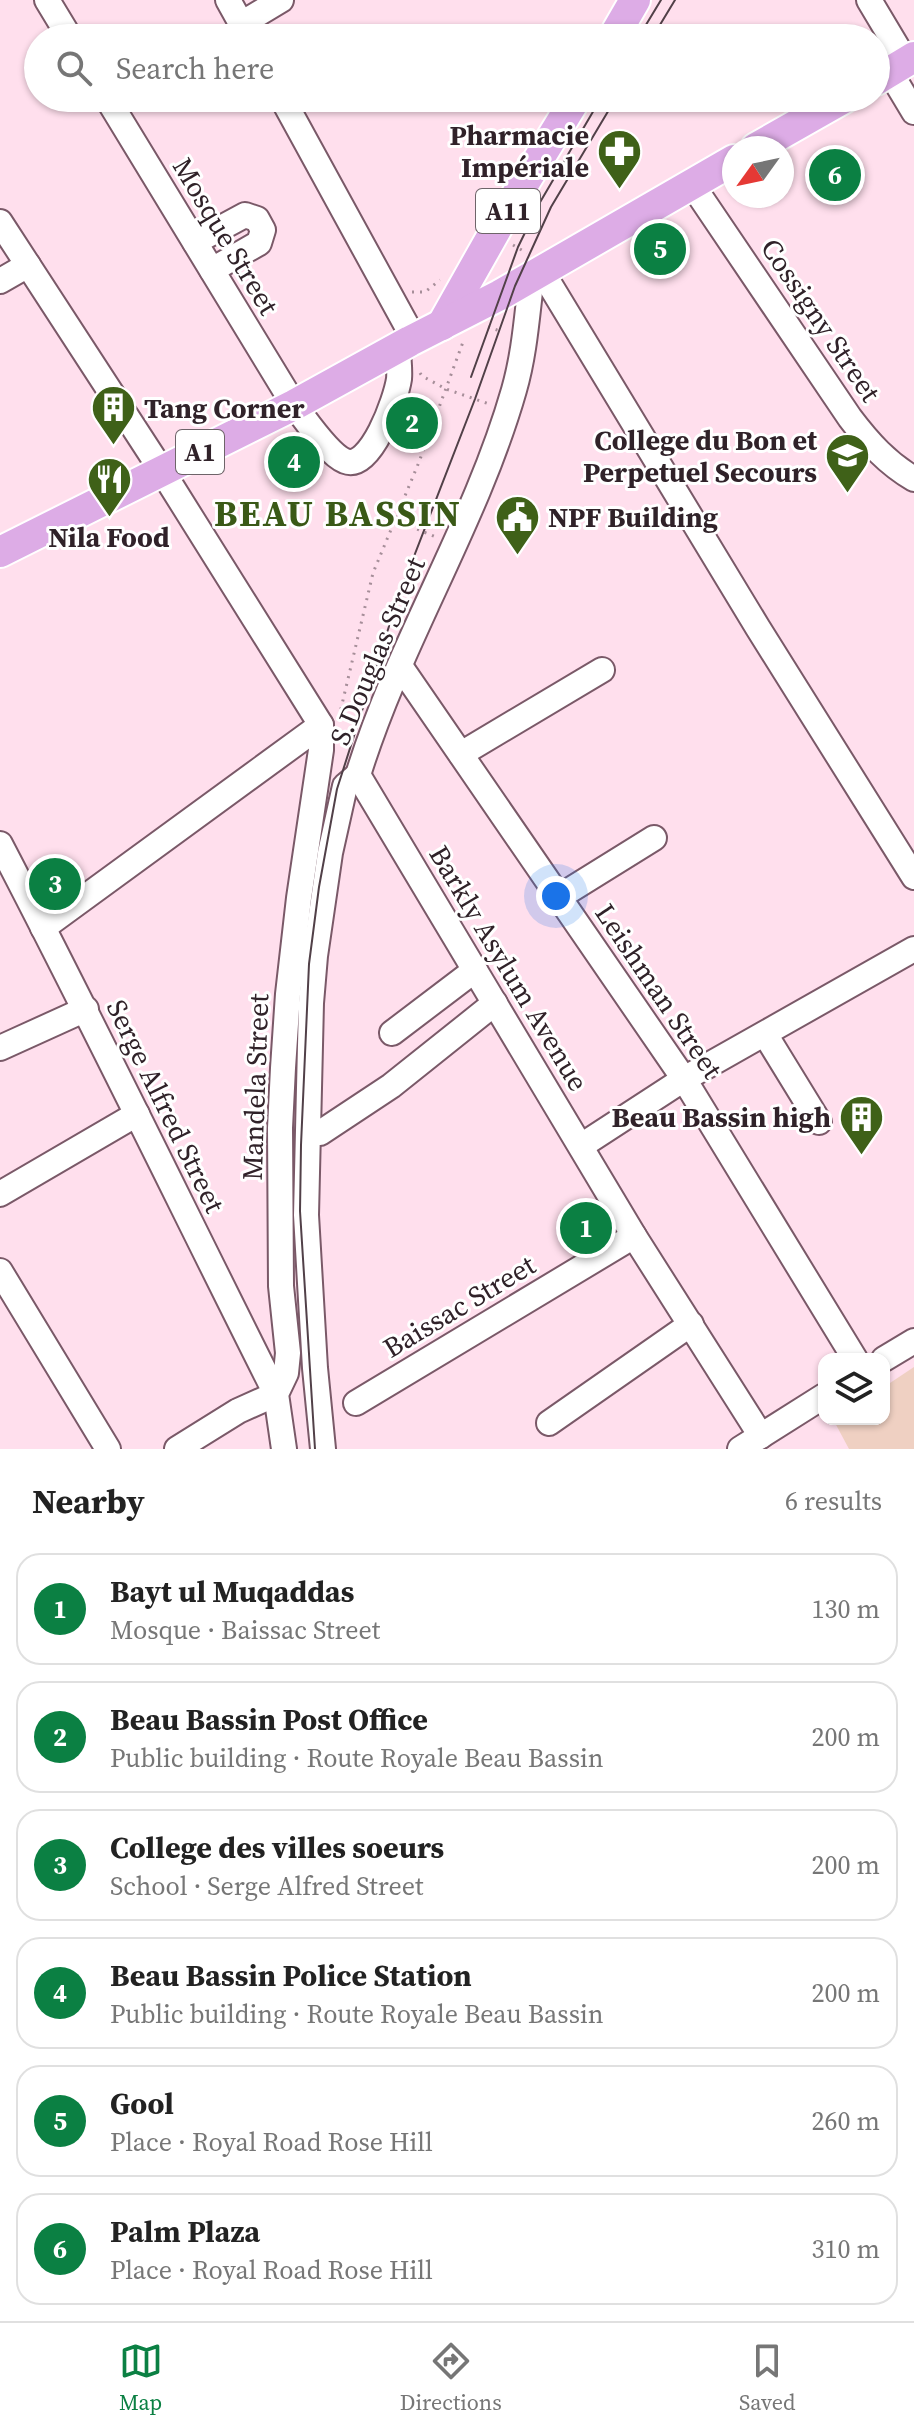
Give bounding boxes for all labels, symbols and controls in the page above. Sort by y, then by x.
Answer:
search box [24,24,890,112]
icon: search [52,46,96,90]
text: Search here [116,48,274,89]
place label: Pharmacie Impériale [449,116,589,186]
pharmacy icon: Pharmacie Impériale [596,127,644,190]
north arrow [722,136,794,208]
pin: 6 [809,145,861,205]
street label: Mosque Street [164,150,288,322]
road number: A11 [476,189,540,233]
pin: 5 [634,219,686,279]
street label: Cossigny Street [752,231,890,410]
building icon: Tang Corner [89,384,137,447]
place label: Tang Corner [144,389,304,427]
pin: 2 [386,393,438,453]
place label: College du Bon et Perpetuel Secours [583,421,818,491]
road number: A1 [176,430,224,474]
pin: 4 [268,432,320,492]
school or university icon: College du Bon et Perpetuel Secours [824,432,872,495]
restaurant icon: Nila Food [85,456,133,519]
district label: BEAU BASSIN [214,489,462,538]
public building icon: NPF Building [493,493,541,556]
place label: NPF Building [548,498,718,536]
place label: Nila Food [48,518,170,556]
street label: S.Douglas Street [320,550,434,751]
street label: Barkly Asylum Avenue [421,838,597,1098]
pin: 3 [29,854,81,914]
your location [536,876,576,916]
street label: Leishman Street [586,896,732,1087]
street label: Mandela Street [233,992,277,1181]
street label: Serge Alfred Street [98,993,234,1220]
building icon: Beau Bassin high [838,1093,886,1156]
place label: Beau Bassin high [611,1098,831,1136]
pin: 1 [560,1198,612,1258]
street label: Baissac Street [376,1245,543,1366]
map controls [818,1353,890,1425]
button: layers [818,1353,890,1425]
text: Nearby [32,1478,145,1524]
text: 6 results [785,1483,882,1519]
text: Bayt ul Muqaddas [110,1571,354,1612]
text: 1 [53,1591,67,1627]
text: 130 m [812,1591,880,1627]
text: Mosque · Baissac Street [110,1612,380,1648]
text: Beau Bassin Post Office [110,1699,428,1740]
text: 2 [53,1719,67,1755]
text: 200 m [812,1719,880,1755]
text: Public building · Route Royale Beau Bassin [110,1740,603,1776]
text: College des villes soeurs [110,1827,444,1868]
text: 3 [53,1847,67,1883]
text: 200 m [812,1847,880,1883]
text: School · Serge Alfred Street [110,1868,423,1904]
text: Beau Bassin Police Station [110,1955,472,1996]
text: 4 [53,1975,67,2011]
text: 200 m [812,1975,880,2011]
text: Public building · Route Royale Beau Bassin [110,1996,603,2032]
text: Gool [110,2083,174,2124]
text: 5 [53,2103,67,2139]
text: 260 m [812,2103,880,2139]
text: Place · Royal Road Rose Hill [110,2124,433,2160]
text: Palm Plaza [110,2211,260,2252]
text: 6 [53,2231,67,2267]
text: 310 m [812,2231,880,2267]
text: Place · Royal Road Rose Hill [110,2252,433,2288]
tab: Map [119,2339,163,2417]
tab: Directions [400,2339,502,2417]
tab: Saved [739,2339,795,2417]

